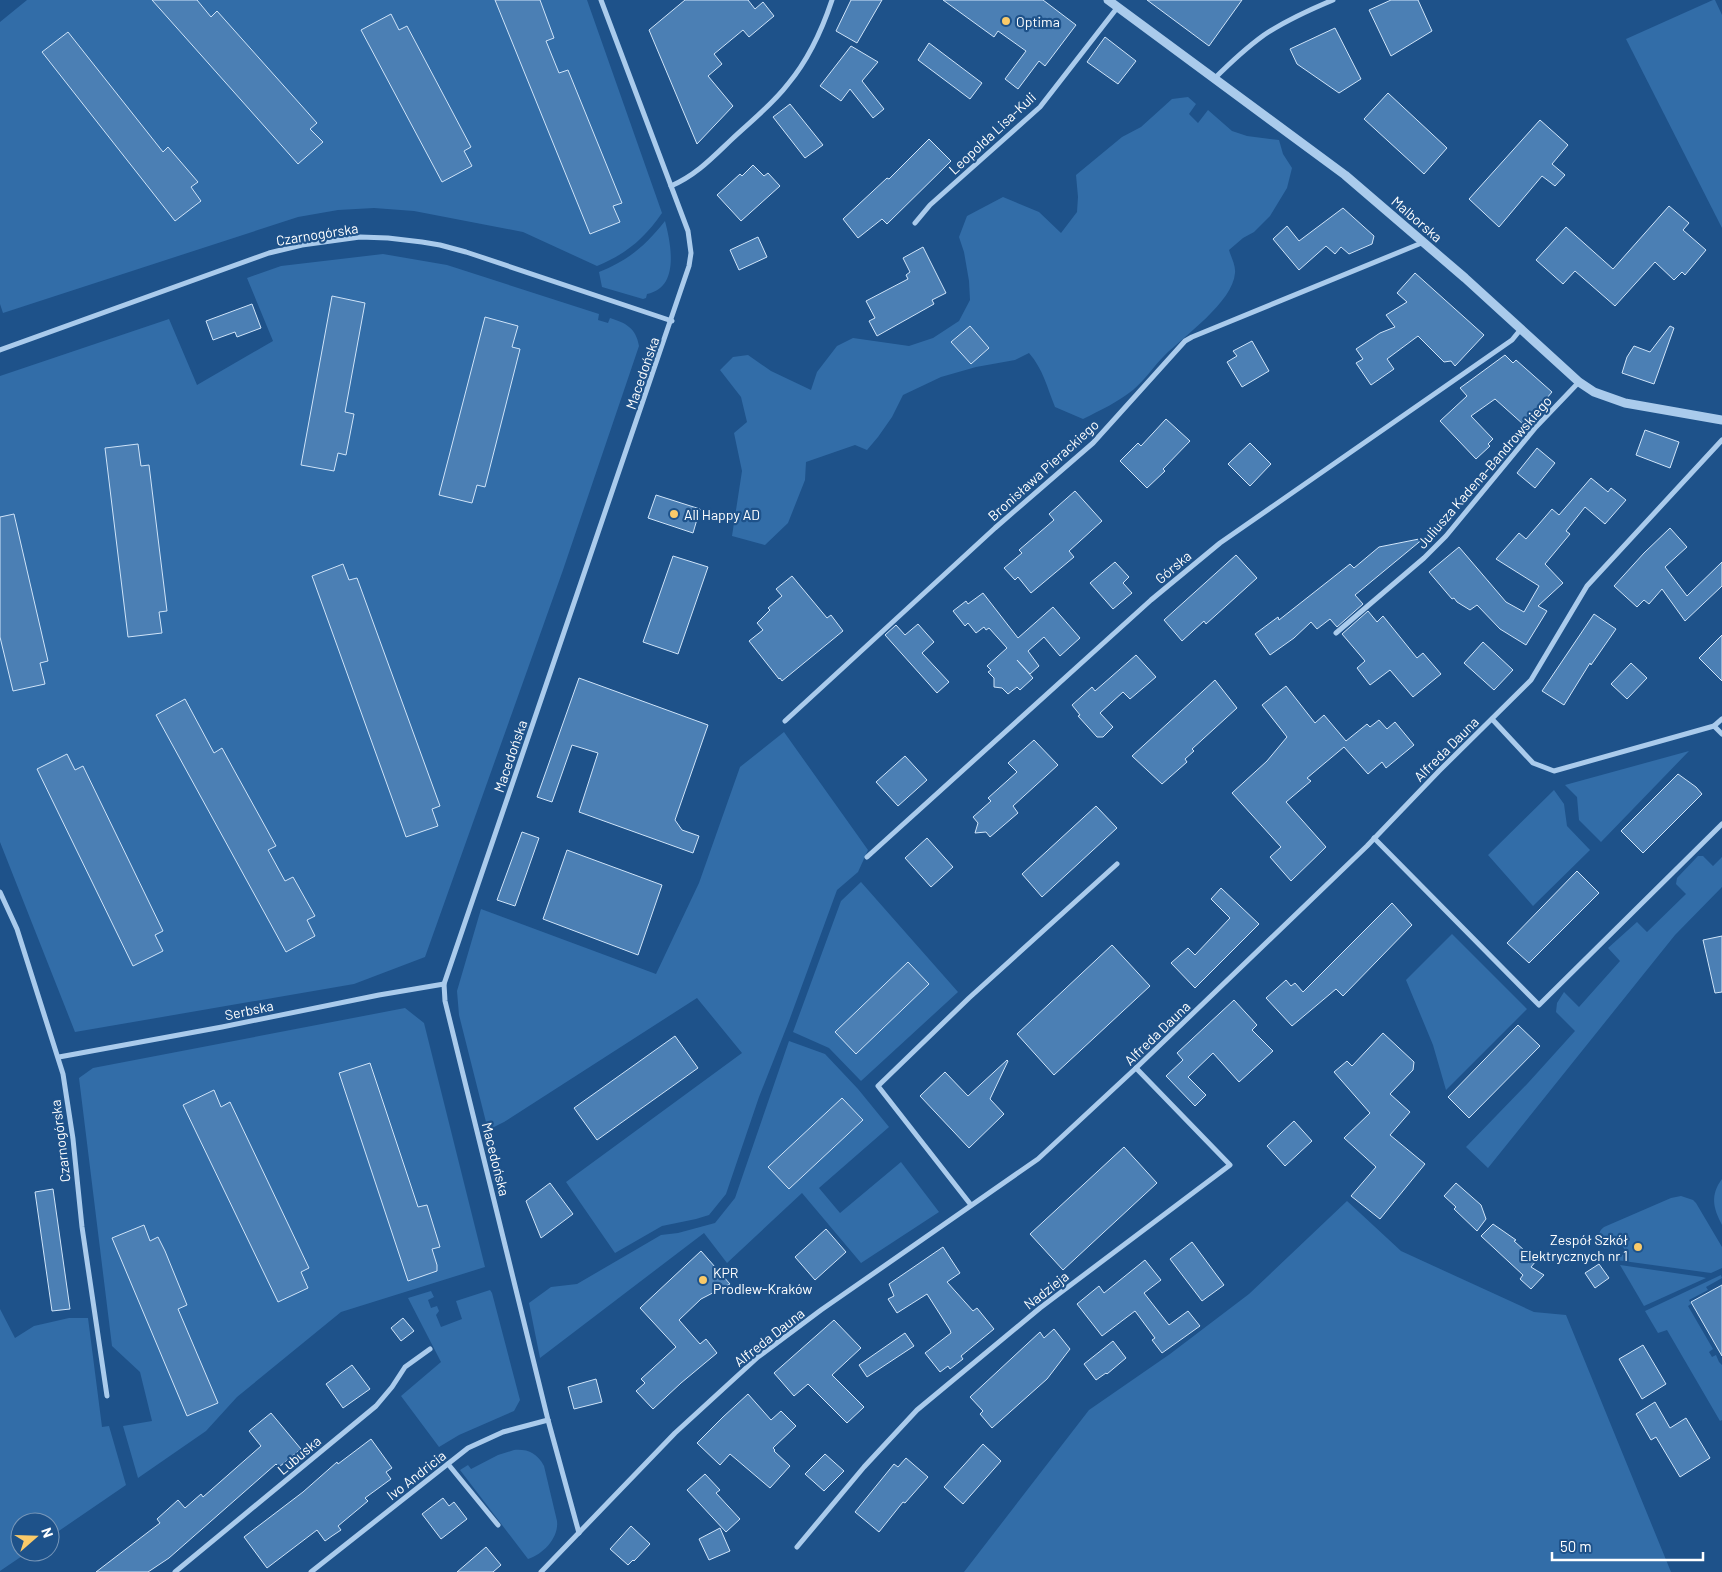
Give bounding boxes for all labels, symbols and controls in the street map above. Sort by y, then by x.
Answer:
place label: Optima [1016,13,1060,30]
marker: Optima [1000,15,1012,27]
street label: Leopolda Lisa-Kuli [945,88,1039,178]
street label: Malborska [1388,192,1446,246]
street label: Czarnogórska [275,219,359,249]
street label: Macedońska [622,335,662,411]
street label: Juliusza Kadena-Bandrowskiego [1413,392,1555,552]
street label: Bronisława Pierackiego [984,416,1102,524]
place label: All Happy AD [684,506,760,523]
marker: All Happy AD [668,508,680,520]
street label: Górska [1151,547,1195,587]
street label: Alfreda Dauna [1410,713,1482,785]
street label: Macedońska [490,718,530,794]
street label: Serbska [223,997,275,1023]
street label: Alfreda Dauna [1121,997,1193,1069]
street label: Czarnogórska [47,1099,73,1183]
street label: Macedońska [479,1120,513,1198]
place label: Zespół Szkół Elektrycznych nr 1 [1520,1231,1628,1264]
marker: Zespół Szkół Elektrycznych nr 1 [1632,1241,1644,1253]
place label: KPR Prodlew-Kraków [713,1264,812,1297]
street label: Nadzieja [1020,1267,1072,1313]
marker: KPR Prodlew-Kraków [697,1274,709,1286]
street label: Alfreda Dauna [730,1304,808,1370]
street label: Lubuska [274,1432,324,1478]
street label: Ivo Andricia [383,1447,449,1503]
north arrow [10,1512,60,1562]
text: N [38,1525,57,1540]
scale bar [1552,1530,1703,1562]
text: 50 m [1560,1537,1592,1555]

